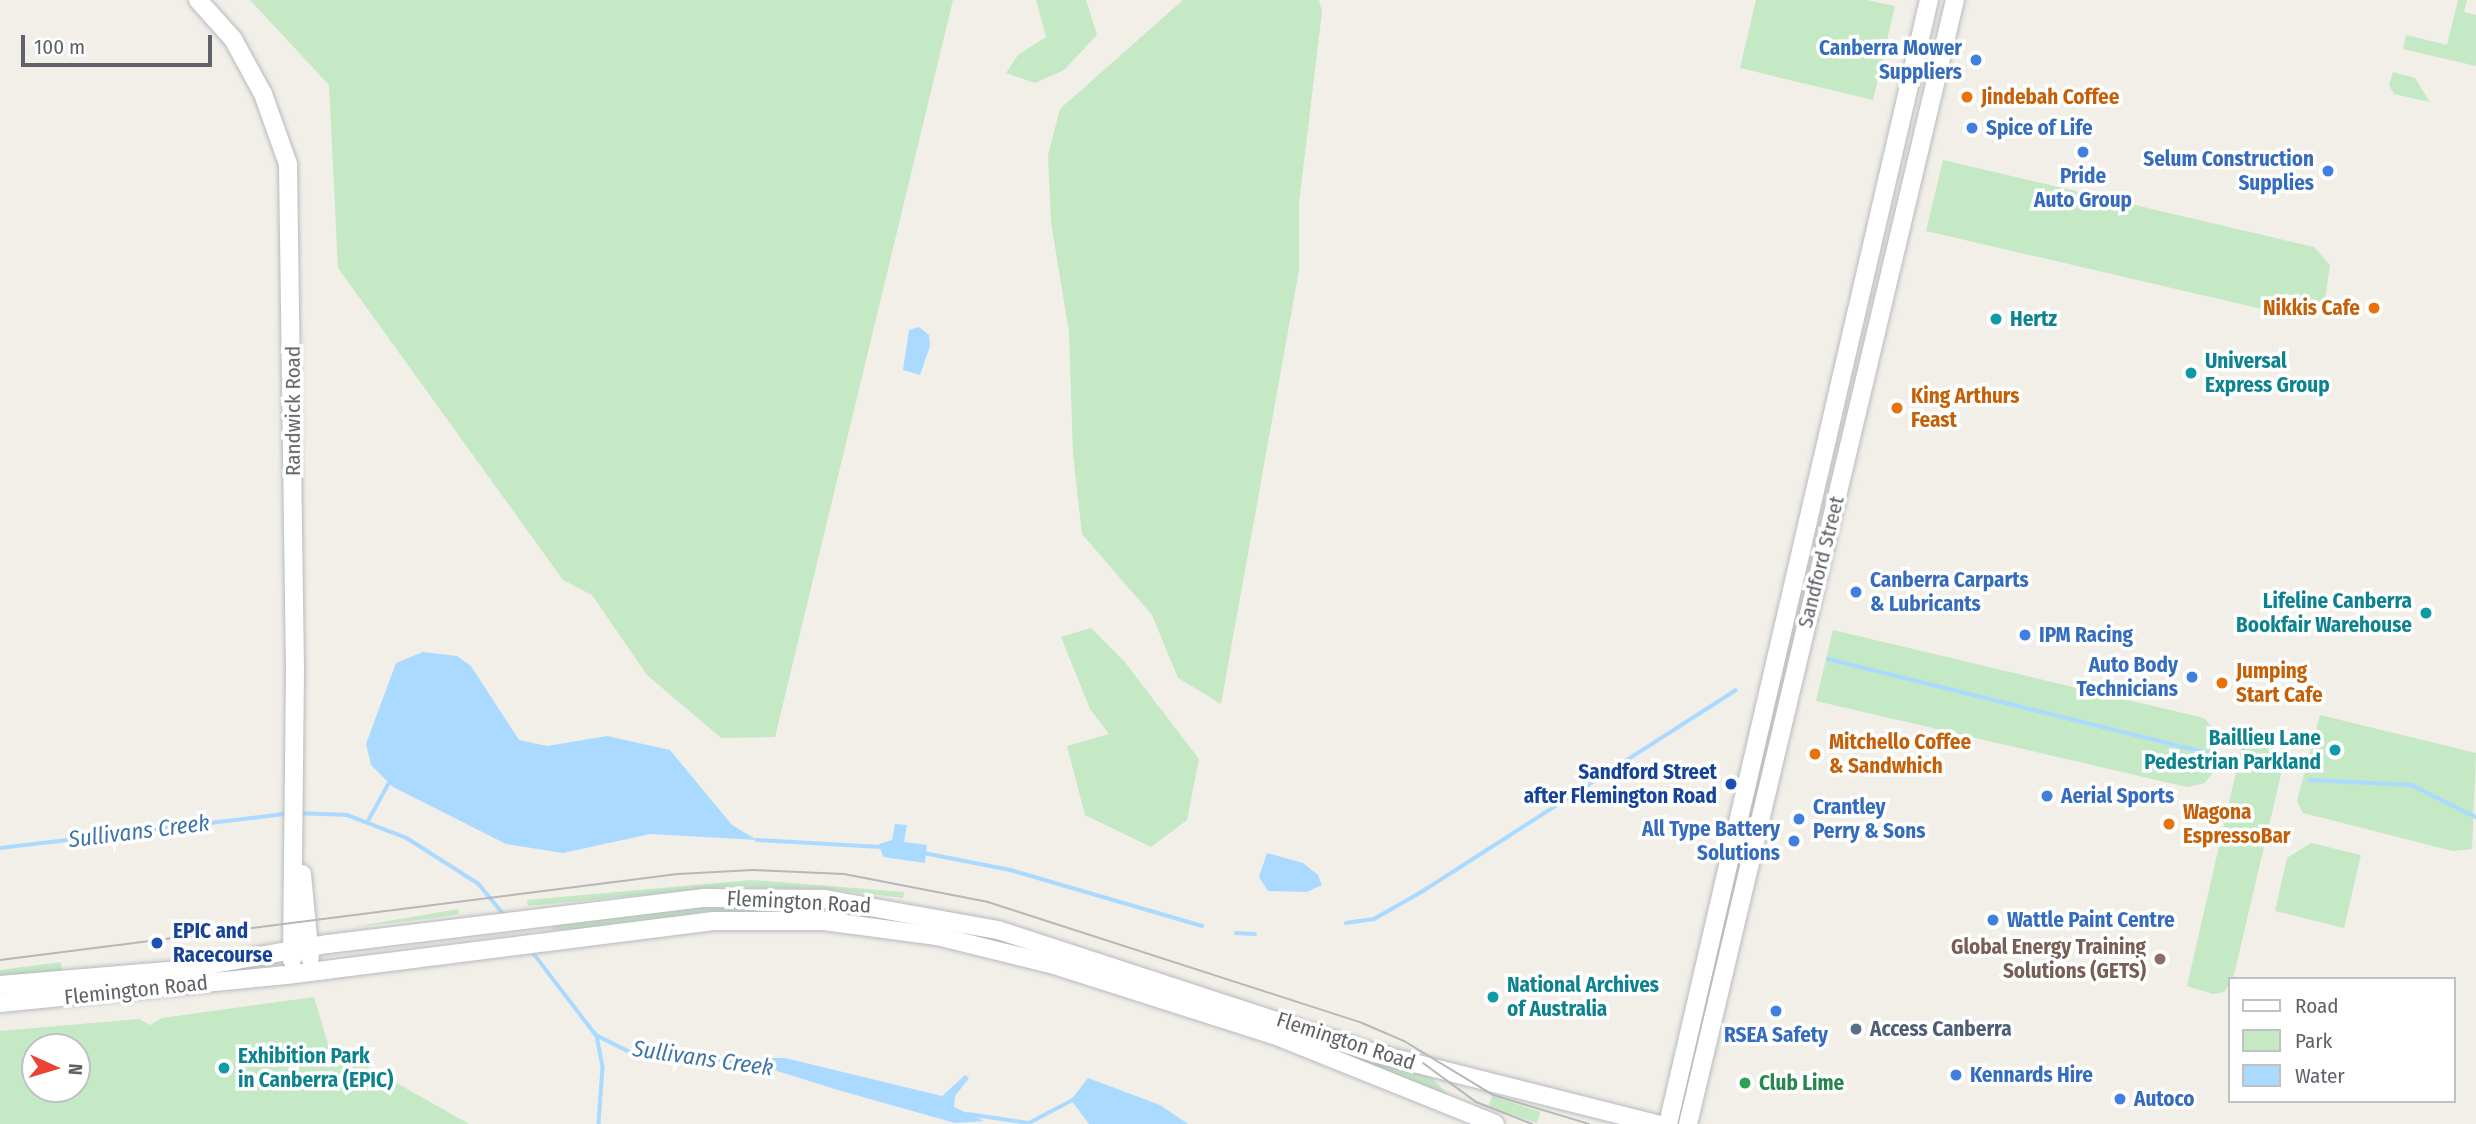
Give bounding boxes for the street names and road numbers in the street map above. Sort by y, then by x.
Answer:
street label: Randwick Road [280,346,306,476]
street label: Sandford Street [1792,494,1850,630]
street label: Flemington Road [726,886,872,918]
street label: Flemington Road [63,970,209,1010]
street label: Flemington Road [1273,1007,1419,1075]

